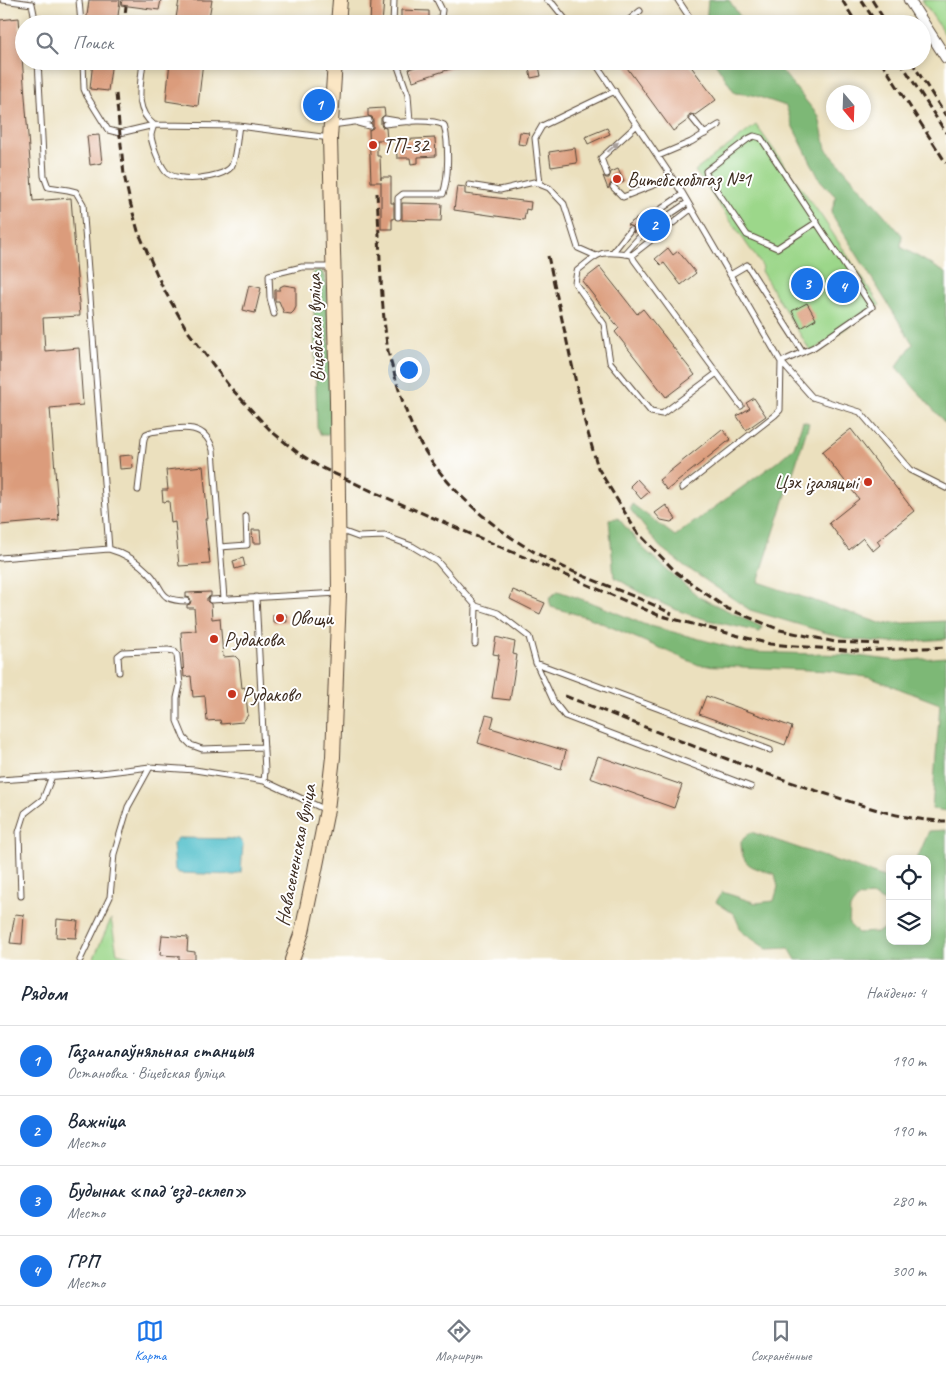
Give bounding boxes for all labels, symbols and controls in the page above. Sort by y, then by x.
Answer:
search box [15,15,931,70]
icon: search [33,29,61,57]
text: Поиск [73,31,113,55]
north arrow [826,85,871,130]
pin: 1 [303,86,335,124]
place label: ТП-32 [383,133,431,158]
marker: ТП-32 [367,139,379,151]
one-way arrow [606,141,618,153]
place label: Витебскоблгаз №1 [627,167,752,192]
marker: Витебскоблгаз №1 [611,173,623,185]
pin: 2 [638,206,670,244]
pin: 3 [791,265,823,303]
pin: 4 [827,268,859,306]
street label: Віцебская вуліца [301,272,330,383]
your location [396,357,422,383]
place label: Цэх ізаляцыі [774,470,860,496]
marker: Цэх ізаляцыі [862,476,874,488]
place label: Овощи [290,606,334,631]
marker: Овощи [274,612,286,624]
place label: Рудакова [224,627,285,652]
marker: Рудакова [208,633,220,645]
place label: Рудаково [242,682,301,707]
marker: Рудаково [226,688,238,700]
street label: Навасененская вуліца [269,781,322,928]
map controls [886,855,931,945]
button: locate [886,855,931,900]
button: layers [886,900,931,945]
text: Рядом [20,980,67,1006]
text: Найдено: 4 [866,983,926,1003]
text: Газанапаўняльная станцыя [67,1039,253,1063]
text: 1 [32,1051,40,1071]
text: 190 m [892,1051,926,1071]
text: Остановка · Віцебская вуліца [67,1063,224,1083]
text: Важніца [67,1109,125,1133]
text: 2 [32,1121,40,1141]
text: 190 m [892,1121,926,1141]
text: Место [67,1133,105,1153]
text: Будынак «падʼезд-склеп» [67,1179,246,1203]
text: 3 [32,1191,40,1211]
text: 280 m [892,1191,926,1211]
text: Место [67,1203,105,1223]
text: ГРП [67,1249,99,1273]
text: 4 [32,1261,40,1281]
text: 300 m [892,1261,926,1281]
text: Место [67,1273,105,1293]
tab: Карта [134,1317,167,1364]
tab: Маршрут [435,1317,482,1364]
tab: Сохранённые [751,1317,811,1364]

